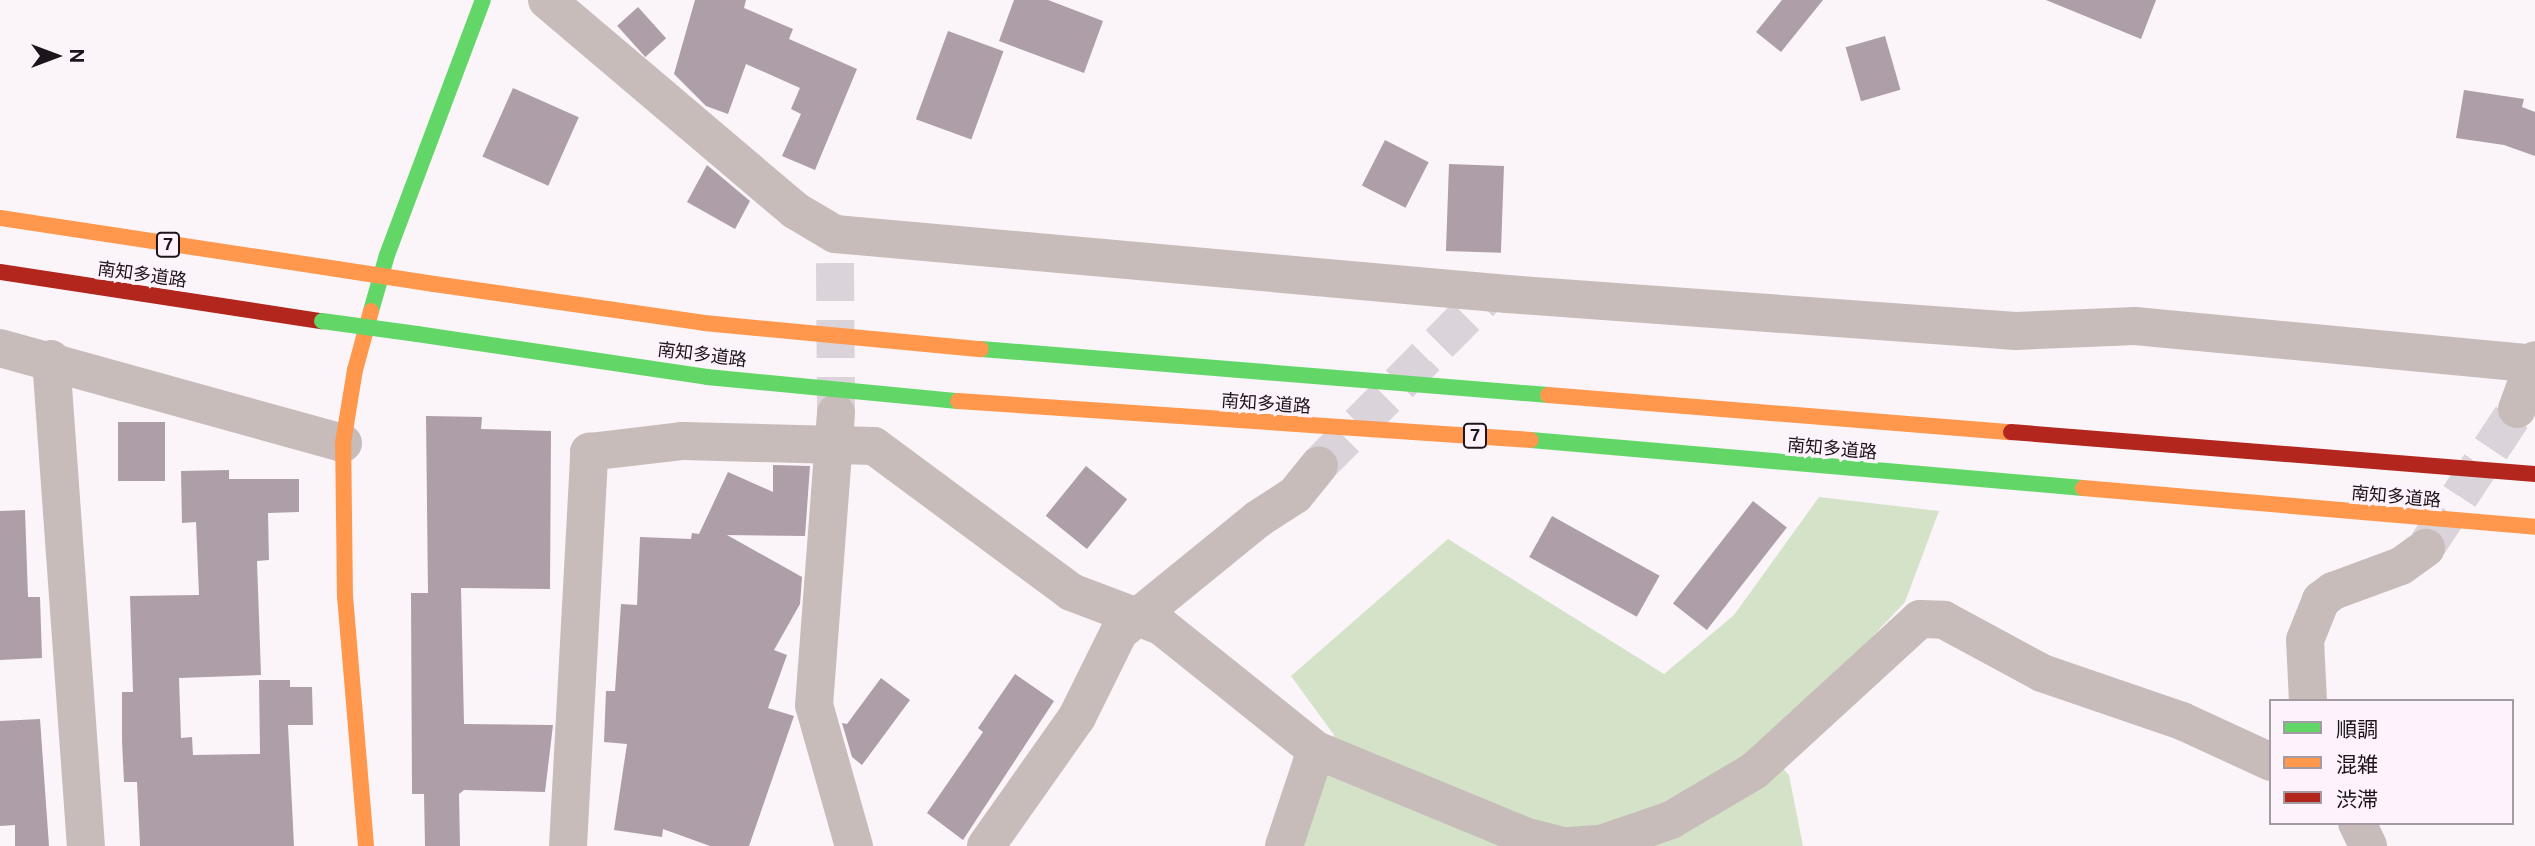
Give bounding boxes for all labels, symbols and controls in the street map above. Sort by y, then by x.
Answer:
north arrow [21,21,91,91]
text: N [66,49,88,63]
road number: 7 [156,232,180,258]
street label: 南知多道路 [96,258,188,292]
street label: 南知多道路 [656,339,748,371]
street label: 南知多道路 [1220,390,1312,418]
road number: 7 [1463,424,1487,448]
street label: 南知多道路 [1786,434,1878,464]
street label: 南知多道路 [2350,482,2442,512]
legend [2269,699,2514,825]
text: 順調 [2336,717,2378,742]
text: 混雑 [2336,752,2378,777]
text: 渋滞 [2336,787,2378,812]

